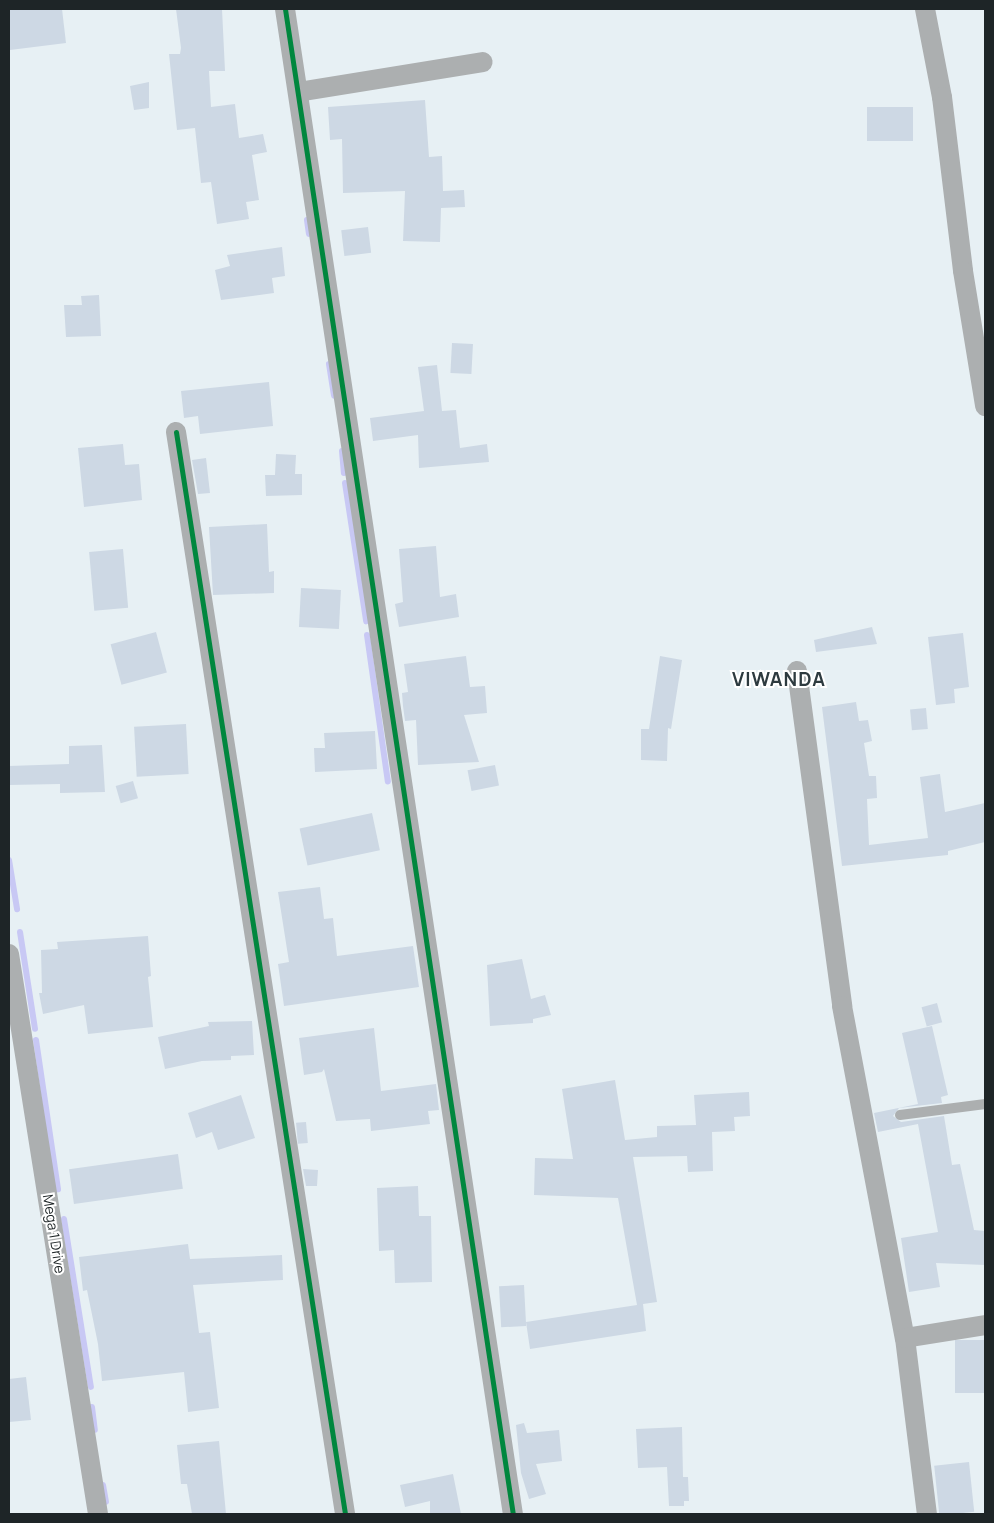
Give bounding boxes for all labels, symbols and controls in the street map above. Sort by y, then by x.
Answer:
district label: VIWANDA [731,669,827,691]
street label: Mega 1 Drive [39,1193,69,1275]

